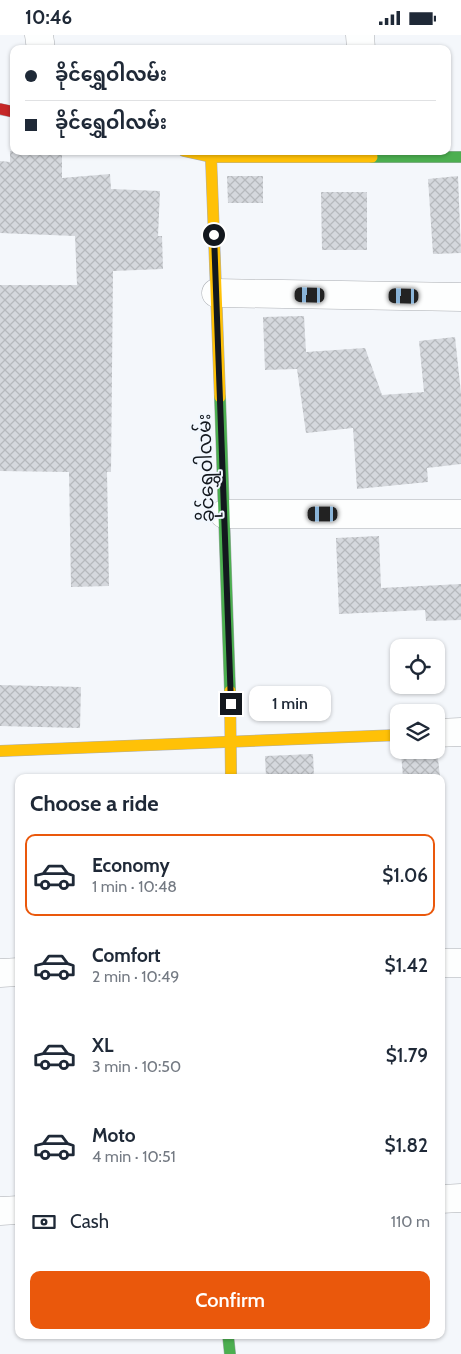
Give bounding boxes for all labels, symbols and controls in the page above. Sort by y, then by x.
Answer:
text: 10:46 [25,6,72,29]
text: ခိုင်ရွှေဝါလမ်း [55,63,167,86]
text: ခိုင်ရွှေဝါလမ်း [55,111,167,134]
route start [203,224,225,246]
car [294,287,325,303]
car [388,288,419,304]
street label: ခိုင်ရွှေဝါလမ်း [189,413,224,523]
car [308,507,338,522]
map controls [390,639,445,759]
button: locate [390,639,445,694]
callout: 1 min [248,687,331,721]
route end [220,693,242,715]
text: 1 min [272,694,308,713]
button: layers [390,704,445,759]
text: Choose a ride [30,790,159,817]
icon: car [32,853,77,898]
text: Economy [92,854,170,877]
text: $1.06 [382,864,428,887]
text: 1 min · 10:48 [92,877,177,896]
icon: car [32,943,77,988]
text: Comfort [92,944,161,967]
text: $1.42 [385,954,428,977]
text: 2 min · 10:49 [92,967,179,986]
icon: car [32,1033,77,1078]
text: XL [92,1034,113,1057]
text: $1.79 [386,1044,428,1067]
text: 3 min · 10:50 [92,1057,181,1076]
icon: car [32,1123,77,1168]
text: Moto [92,1124,136,1147]
text: $1.82 [385,1134,428,1157]
text: 4 min · 10:51 [92,1147,176,1166]
icon: cash [30,1208,58,1236]
text: Cash [70,1210,109,1233]
text: 110 m [391,1212,430,1231]
button: Confirm [30,1271,430,1329]

